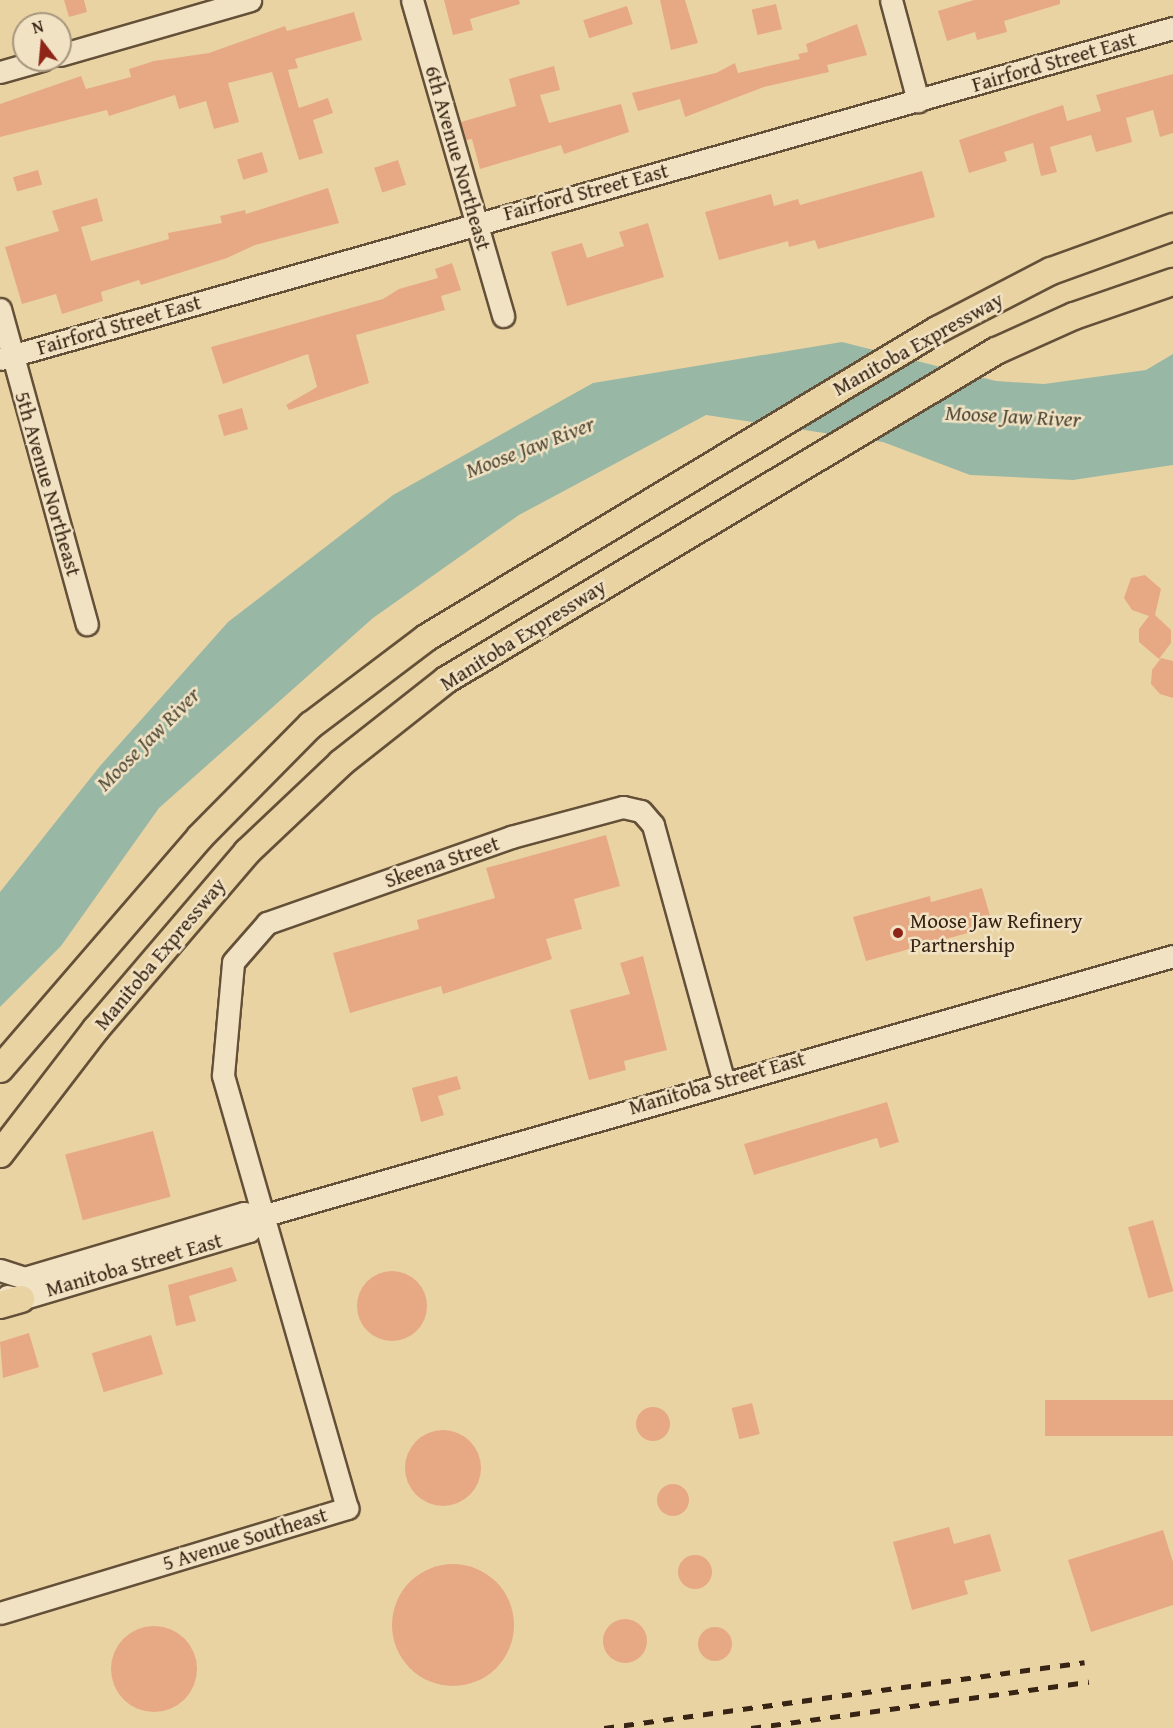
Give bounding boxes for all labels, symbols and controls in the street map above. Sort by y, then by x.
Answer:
north arrow [12,12,72,72]
text: N [29,14,46,40]
street label: Fairford Street East [969,27,1139,97]
street label: 6th Avenue Northeast [420,63,496,253]
street label: Fairford Street East [501,158,671,226]
street label: Manitoba Expressway [828,287,1008,401]
street label: Fairford Street East [34,290,204,360]
street label: 5th Avenue Northeast [10,389,86,579]
water label: Moose Jaw River [944,399,1082,433]
water label: Moose Jaw River [462,410,598,484]
street label: Manitoba Expressway [435,574,611,696]
water label: Moose Jaw River [91,682,205,796]
street label: Skeena Street [381,831,503,893]
street label: Manitoba Expressway [89,873,231,1035]
place label: Moose Jaw Refinery Partnership [910,908,1083,958]
marker: Moose Jaw Refinery Partnership [891,926,905,940]
street label: Manitoba Street East [626,1046,808,1120]
street label: Manitoba Street East [43,1228,225,1302]
street label: 5 Avenue Southeast [160,1502,330,1576]

